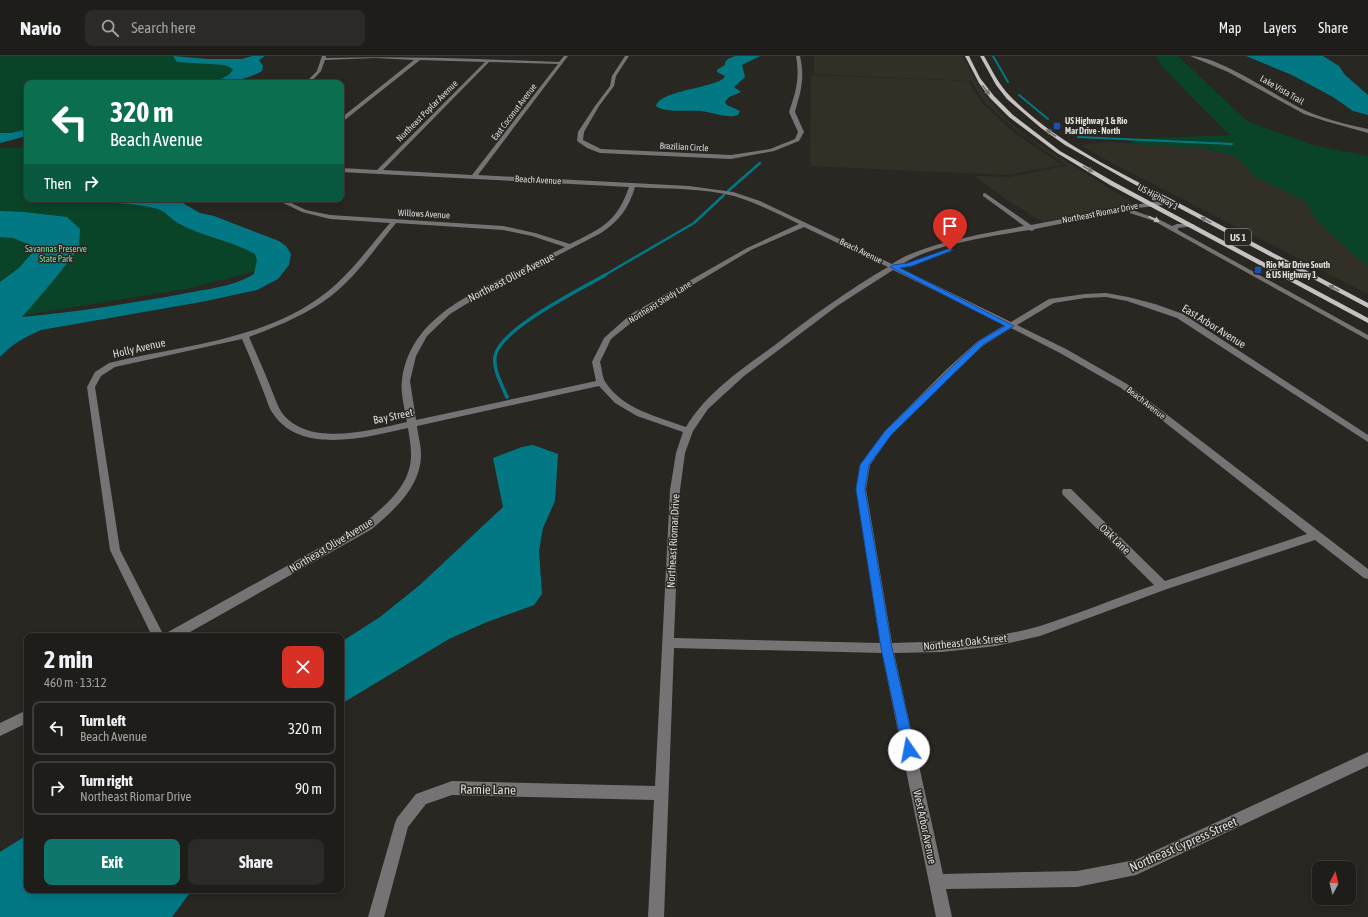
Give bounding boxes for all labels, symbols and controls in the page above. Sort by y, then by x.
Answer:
search box [85,10,365,46]
text: Navio [20,17,61,39]
icon: search [99,17,121,39]
text: Search here [131,19,196,36]
text: Map [1219,20,1241,36]
text: Layers [1263,20,1296,36]
text: Share [1318,20,1348,36]
street label: Lake Vista Trail [1258,73,1306,107]
street label: Northeast Poplar Avenue [394,78,460,144]
street label: East Coconut Avenue [489,82,539,142]
one-way arrow [982,84,990,95]
icon: left [44,96,96,148]
text: 320 m [110,96,173,128]
place label: US Highway 1 & Rio Mar Drive - North [1065,116,1127,136]
marker: US Highway 1 & Rio Mar Drive - North [1052,121,1062,131]
text: Beach Avenue [110,129,203,150]
one-way arrow [1046,129,1056,137]
street label: Brazilian Circle [659,141,709,153]
one-way arrow [1082,166,1094,172]
icon: right [80,172,102,194]
street label: Beach Avenue [515,174,561,186]
text: Then [44,175,72,192]
street label: US Highway 1 [1136,182,1180,212]
street label: Northeast Riomar Drive [1061,201,1139,225]
street label: Willows Avenue [398,208,450,220]
pin [933,209,967,250]
icon: arrive [939,215,961,237]
one-way arrow [1148,216,1160,222]
one-way arrow [1200,217,1212,224]
road number: US 1 [1225,229,1251,245]
street label: Beach Avenue [838,236,884,266]
park label: Savannas Preserve State Park [25,244,87,264]
street label: Northeast Olive Avenue [466,250,556,304]
place label: Rio Mar Drive South & US Highway 1 [1266,260,1331,280]
marker: Rio Mar Drive South & US Highway 1 [1253,265,1263,275]
street label: Northeast Shady Lane [627,279,693,325]
one-way arrow [1328,284,1339,291]
street label: East Arbor Avenue [1180,302,1248,350]
street label: Holly Avenue [111,336,167,360]
street label: Beach Avenue [1125,385,1167,421]
street label: Bay Street [372,406,414,426]
street label: Northeast Riomar Drive [665,494,681,588]
street label: Northeast Olive Avenue [287,515,375,575]
street label: Oak Lane [1097,522,1133,556]
street label: Northeast Oak Street [923,632,1007,652]
text: 2 min [44,646,93,673]
button: close [282,646,324,688]
text: 460 m · 13:12 [44,675,107,690]
text: Turn left [80,712,126,729]
icon: left [46,717,68,739]
text: 320 m [288,720,322,737]
text: Beach Avenue [80,729,147,744]
position arrow [888,729,930,771]
text: Turn right [80,772,133,789]
icon: right [46,777,68,799]
text: 90 m [295,780,322,797]
street label: Ramie Lane [460,782,516,797]
text: Northeast Riomar Drive [80,789,191,804]
street label: West Arbor Avenue [911,789,939,865]
street label: Northeast Cypress Street [1127,814,1240,875]
button: Exit [44,839,180,885]
button: Share [188,839,324,885]
north arrow [1312,861,1356,905]
map controls [1312,861,1356,905]

